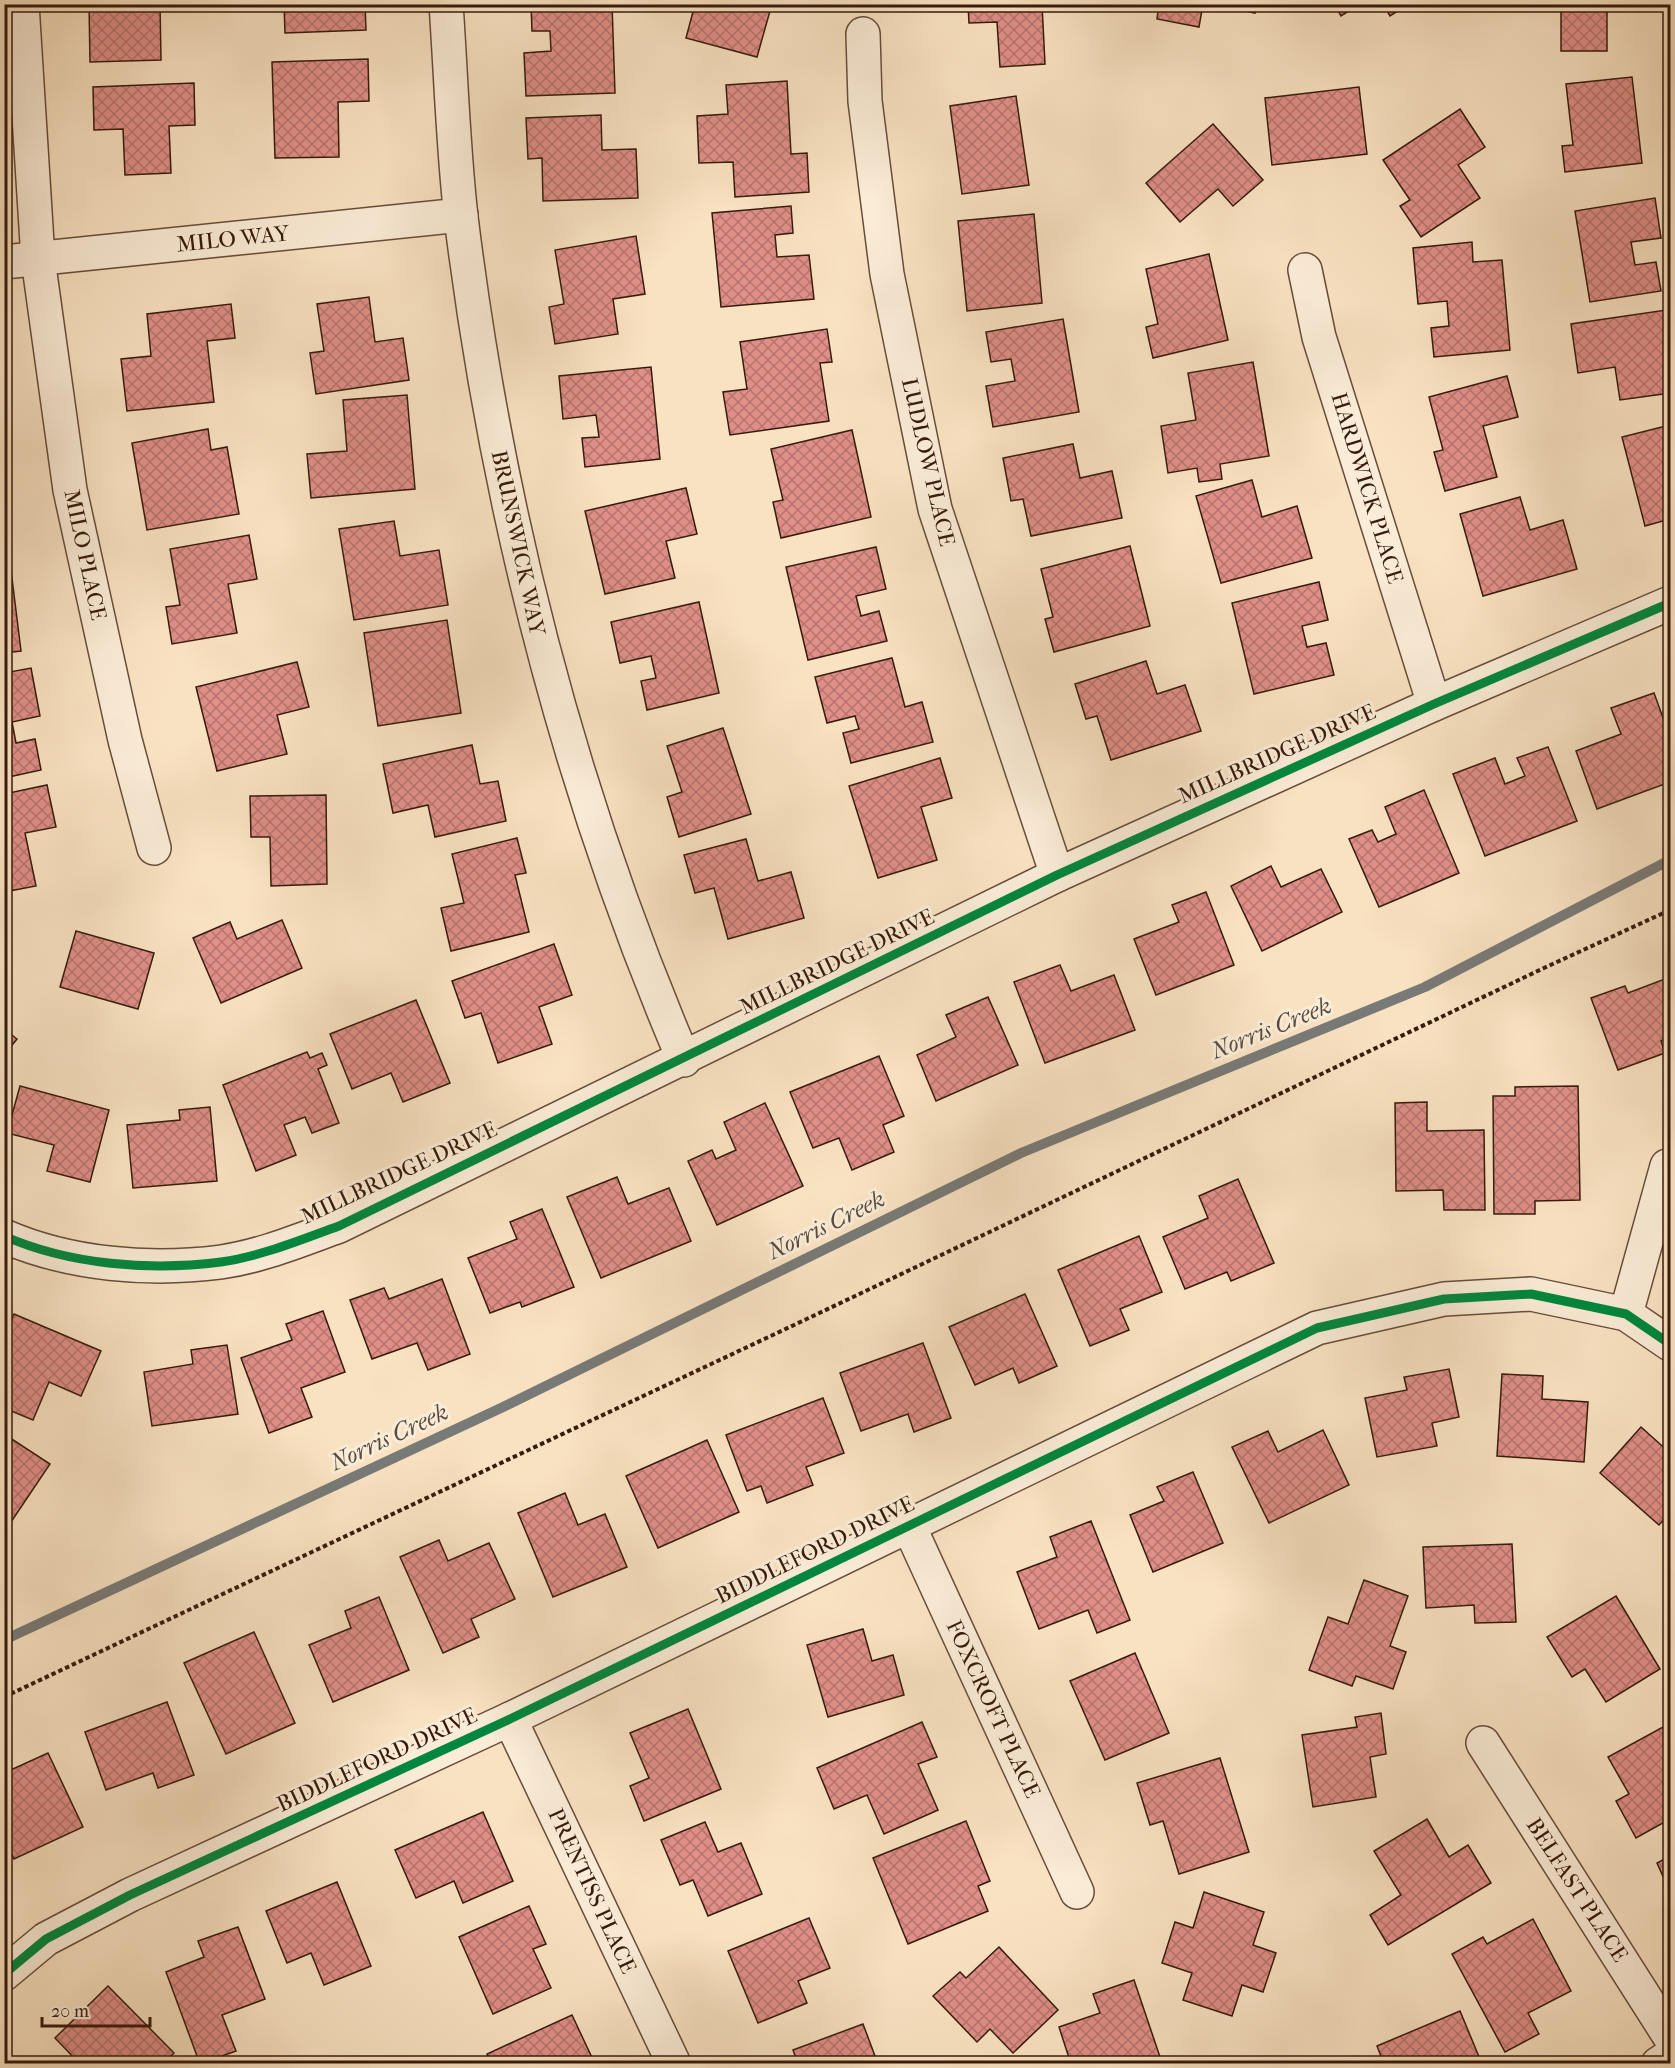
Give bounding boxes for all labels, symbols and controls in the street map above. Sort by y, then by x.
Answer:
street label: MILO WAY [176,220,291,258]
street label: LUDLOW PLACE [896,375,960,549]
street label: HARDWICK PLACE [1326,389,1408,587]
street label: BRUNSWICK WAY [486,448,551,639]
street label: MILO PLACE [58,487,112,623]
street label: MILLBRIDGE DRIVE [1174,699,1380,809]
street label: MILLBRIDGE DRIVE [735,904,939,1020]
water label: Norris Creek [1206,991,1335,1065]
street label: MILLBRIDGE DRIVE [297,1116,501,1230]
water label: Norris Creek [762,1185,889,1266]
water label: Norris Creek [325,1397,452,1477]
street label: BIDDLEFORD DRIVE [711,1491,919,1609]
street label: FOXCROFT PLACE [940,1616,1046,1802]
street label: BIDDLEFORD DRIVE [273,1702,481,1818]
street label: PRENTISS PLACE [542,1804,642,1978]
street label: BELFAST PLACE [1521,1813,1633,1967]
scale bar [42,1990,150,2028]
text: 20 m [51,2001,89,2022]

